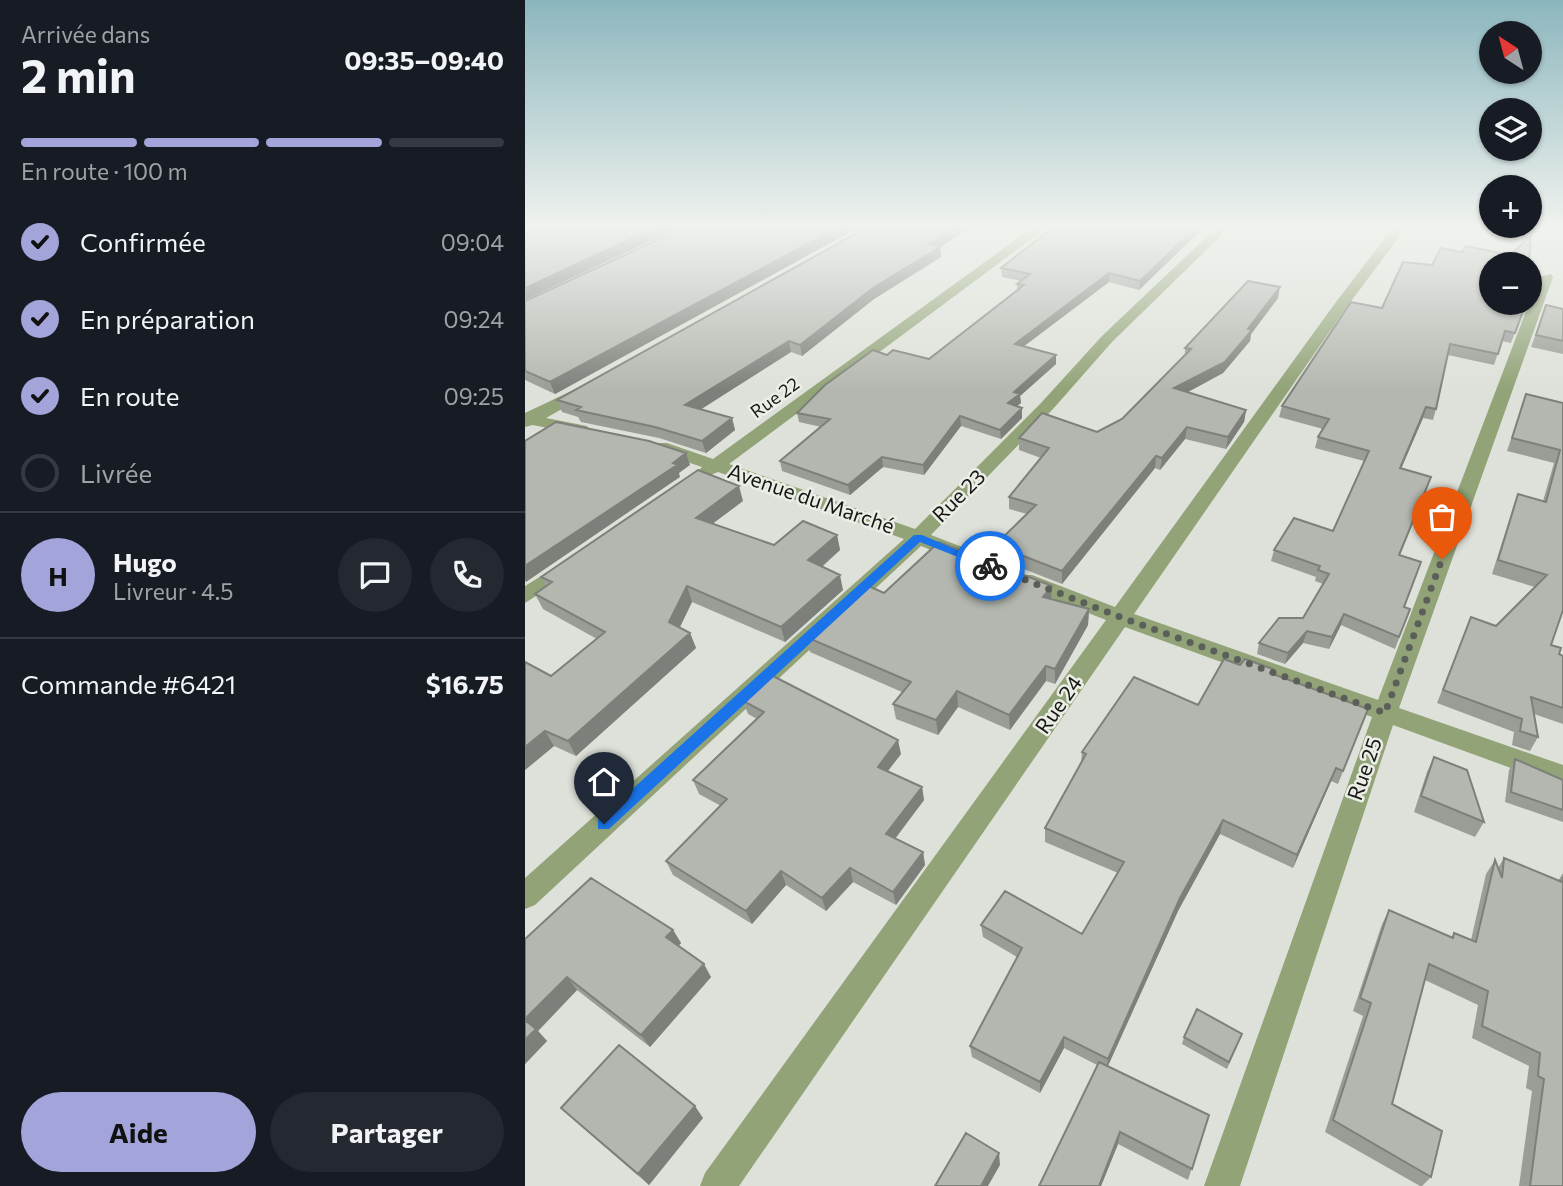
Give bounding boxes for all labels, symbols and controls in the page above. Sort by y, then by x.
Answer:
text: Arrivée dans [21,20,150,48]
north arrow [1479,21,1542,84]
map controls [1479,21,1542,315]
text: 09:35–09:40 [344,44,504,75]
text: 2 min [21,46,136,102]
button: layers [1479,98,1542,161]
text: En route · 100 m [21,157,188,185]
button: + [1479,175,1542,238]
icon: check [21,223,59,261]
text: Confirmée [80,226,206,257]
text: 09:04 [441,228,504,256]
button: − [1479,252,1542,315]
icon: check [21,300,59,338]
text: En préparation [80,303,255,334]
text: 09:24 [443,305,504,333]
street label: Rue 22 [746,372,803,422]
icon: check [21,377,59,415]
text: En route [80,380,180,411]
text: 09:25 [444,382,504,410]
text: Livrée [80,457,152,488]
street label: Avenue du Marché [725,457,898,538]
street label: Rue 23 [926,463,990,527]
pin [1412,487,1472,559]
icon: bag [1423,498,1461,536]
courier [955,531,1025,601]
button: chat [338,538,412,612]
button: phone [430,538,504,612]
text: Hugo [113,546,177,577]
icon: bike [971,547,1009,585]
text: H [48,560,68,591]
text: Livreur · 4.5 [113,577,233,605]
text: Commande #6421 [21,668,236,699]
text: $16.75 [426,668,504,699]
street label: Rue 24 [1029,670,1087,738]
street label: Rue 25 [1341,734,1386,803]
pin [574,752,634,824]
icon: home [585,763,623,801]
button: Aide [21,1092,256,1172]
button: Partager [270,1092,504,1172]

